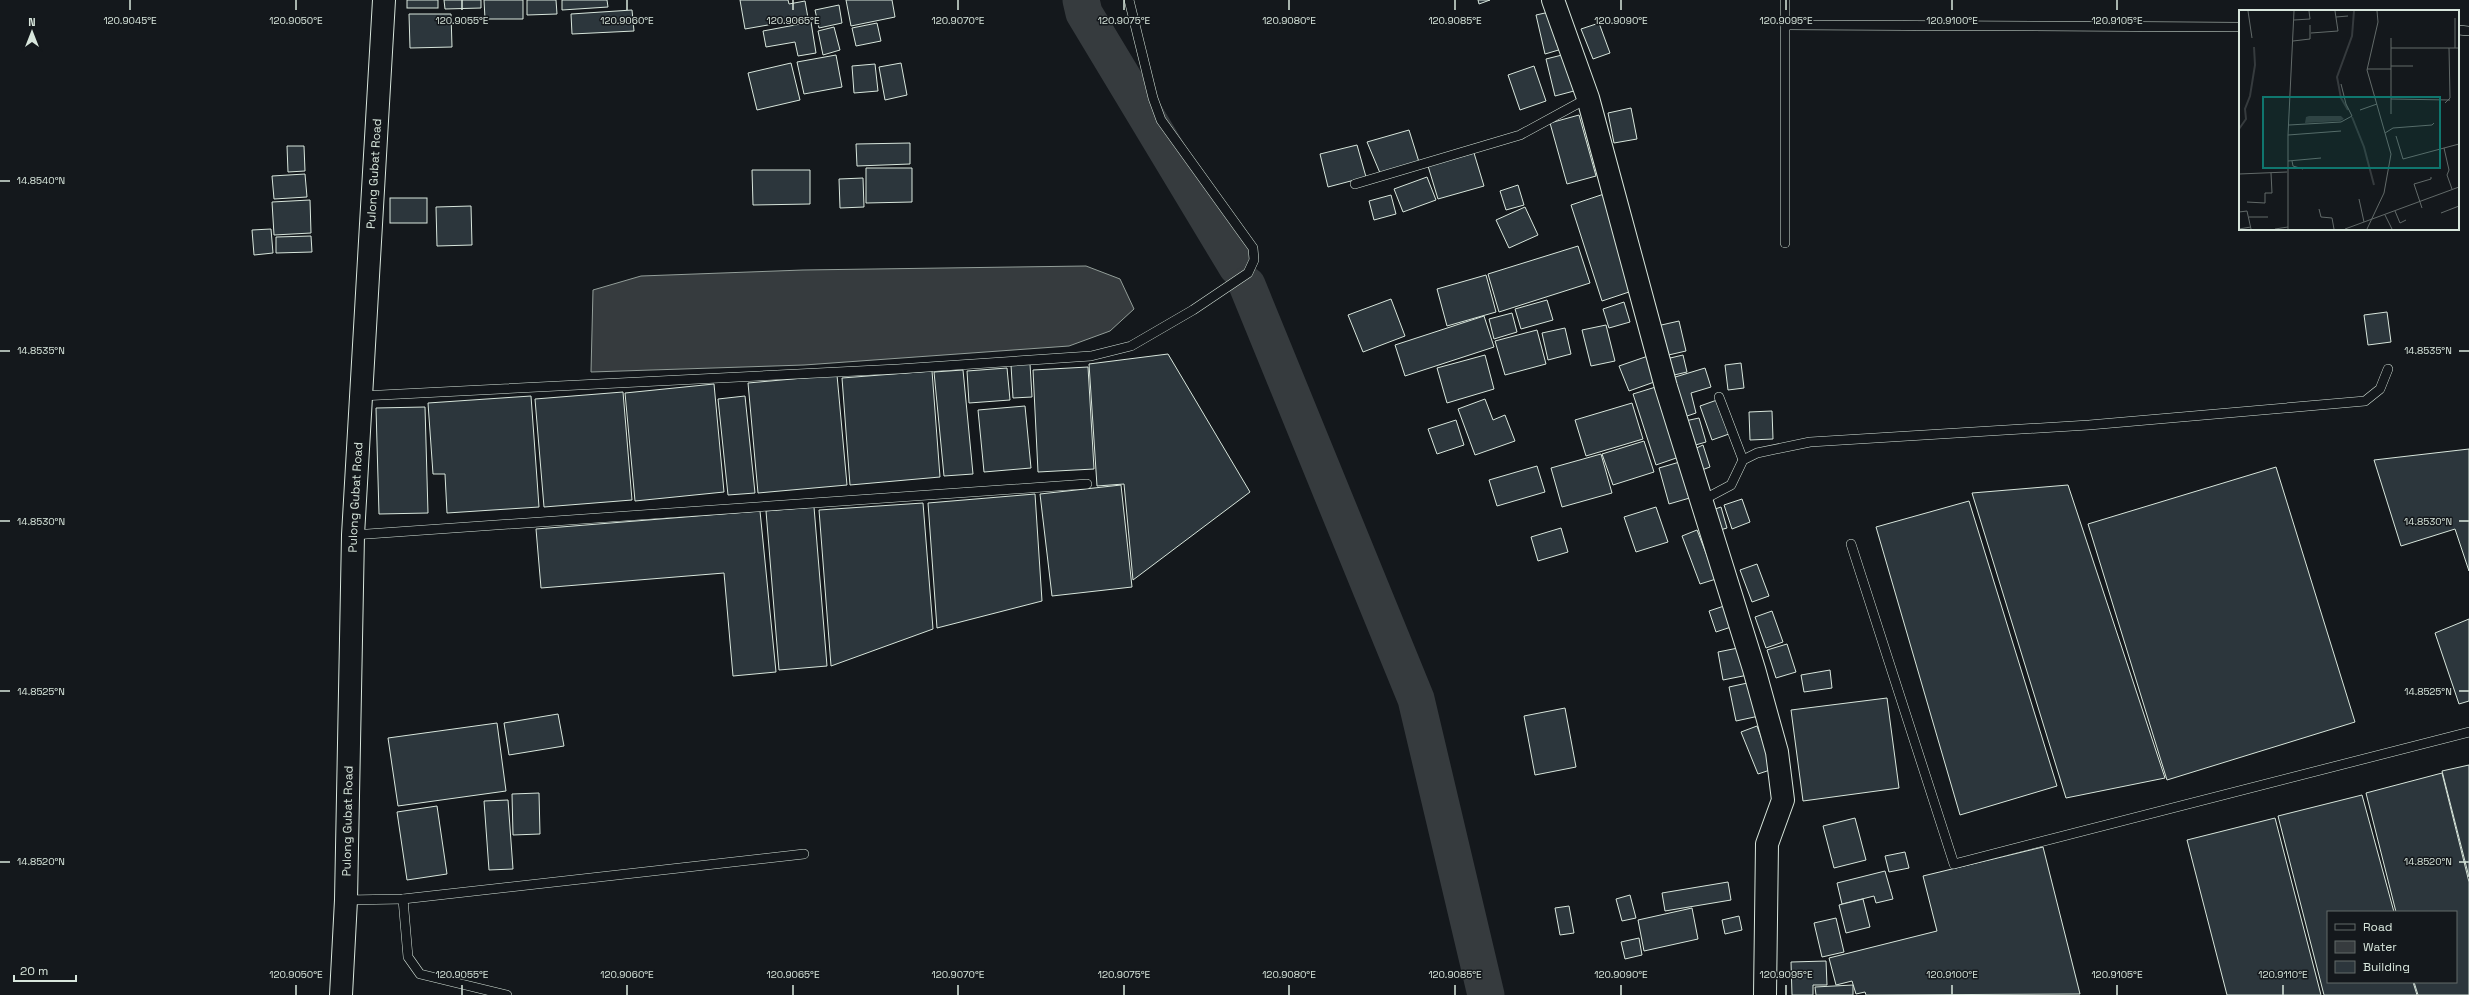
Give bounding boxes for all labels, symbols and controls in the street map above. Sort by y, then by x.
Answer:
inset map [2239,10,2459,230]
north arrow [12,12,52,52]
text: 120.9045°E [103,14,157,27]
text: 120.9050°E [269,14,323,27]
text: 120.9055°E [436,14,489,27]
text: 120.9060°E [600,14,654,27]
text: 120.9065°E [766,14,820,27]
text: 120.9070°E [932,14,985,27]
text: 120.9075°E [1098,14,1151,27]
text: 120.9080°E [1262,14,1316,27]
text: 120.9085°E [1428,14,1482,27]
text: 120.9090°E [1594,14,1648,27]
text: 120.9095°E [1759,14,1813,27]
text: 120.9100°E [1926,14,1978,27]
text: 120.9105°E [2091,14,2143,27]
text: N [28,15,36,29]
street label: Pulong Gubat Road [363,118,385,230]
text: 14.8540°N [17,174,65,187]
text: 14.8535°N [17,344,65,357]
text: 14.8535°N [2404,344,2452,357]
street label: Pulong Gubat Road [345,442,366,553]
text: 14.8530°N [17,515,65,528]
text: 14.8530°N [2404,515,2452,528]
text: 14.8525°N [17,685,65,698]
text: 14.8525°N [2404,685,2452,698]
street label: Pulong Gubat Road [338,766,357,877]
text: 14.8520°N [17,855,65,868]
text: 14.8520°N [2404,855,2452,868]
legend [2327,911,2457,983]
text: Road [2363,919,2392,935]
text: Water [2363,939,2397,955]
scale bar [14,957,76,983]
text: Building [2363,959,2410,975]
text: 20 m [20,963,48,979]
text: 120.9050°E [269,968,323,981]
text: 120.9055°E [436,968,489,981]
text: 120.9060°E [600,968,654,981]
text: 120.9065°E [766,968,820,981]
text: 120.9070°E [932,968,985,981]
text: 120.9075°E [1098,968,1151,981]
text: 120.9080°E [1262,968,1316,981]
text: 120.9085°E [1428,968,1482,981]
text: 120.9090°E [1594,968,1648,981]
text: 120.9095°E [1759,968,1813,981]
text: 120.9100°E [1926,968,1978,981]
text: 120.9105°E [2091,968,2143,981]
text: 120.9110°E [2258,968,2308,981]

